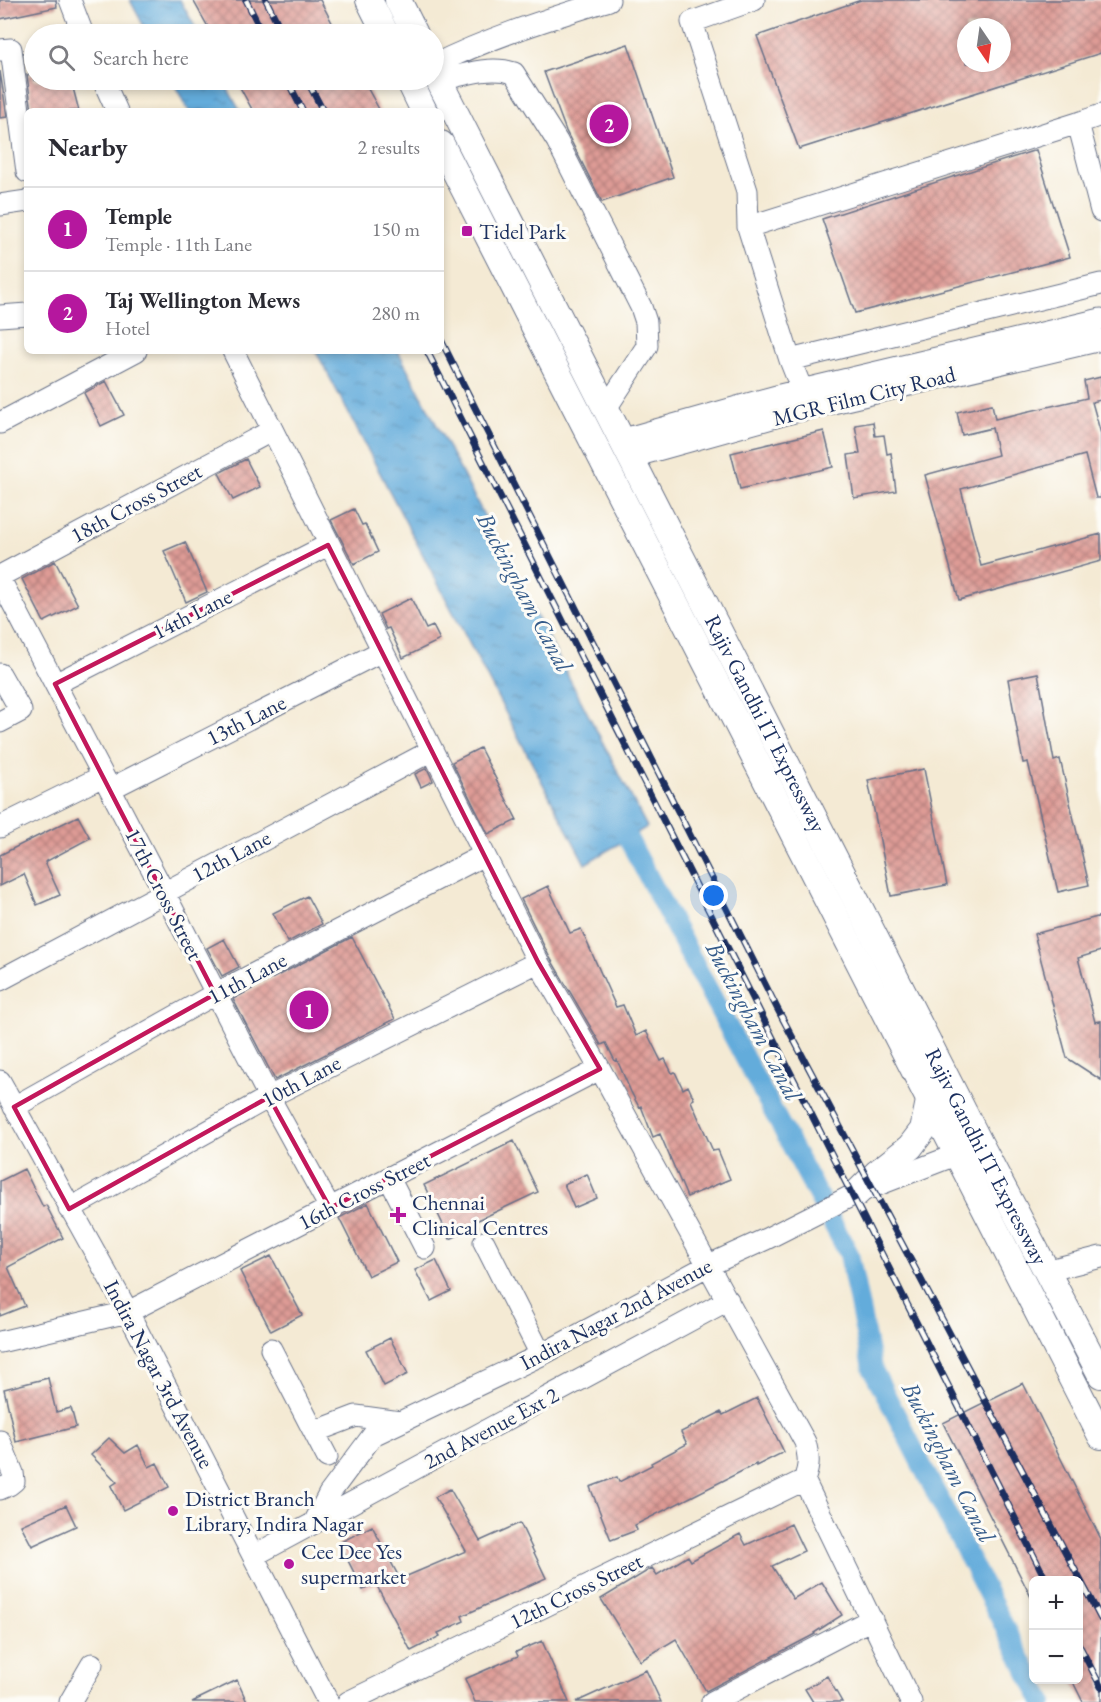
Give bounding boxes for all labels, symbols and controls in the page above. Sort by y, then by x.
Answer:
north arrow [957,18,1011,72]
search box [24,24,444,90]
icon: search [45,41,78,74]
text: Search here [93,43,188,72]
pin: 2 [590,102,628,146]
text: Nearby [48,130,128,164]
text: 2 results [357,134,420,160]
text: Temple [105,202,172,231]
text: 1 [62,216,73,242]
text: 150 m [372,216,420,242]
place label: Tidel Park [479,217,567,246]
marker: Tidel Park [460,224,474,238]
text: Temple · 11th Lane [105,231,252,257]
text: Taj Wellington Mews [105,286,300,315]
text: 2 [62,300,73,326]
text: 280 m [372,300,420,326]
text: Hotel [105,315,150,341]
street label: MGR Film City Road [770,359,959,433]
street label: 18th Cross Street [65,456,207,550]
water label: Buckingham Canal [469,506,581,678]
street label: 14th Lane [147,581,237,646]
street label: Rajiv Gandhi IT Expressway [699,610,834,837]
street label: 13th Lane [201,687,291,752]
street label: 17th Cross Street [118,823,210,965]
street label: 12th Lane [186,823,276,889]
your location [699,881,728,910]
water label: Buckingham Canal [698,935,810,1107]
street label: 11th Lane [202,945,292,1011]
pin: 1 [290,988,328,1032]
street label: Rajiv Gandhi IT Expressway [919,1043,1055,1270]
street label: 10th Lane [256,1048,346,1114]
street label: 16th Cross Street [293,1145,435,1237]
place label: Chennai Clinical Centres [412,1188,548,1242]
marker: Chennai Clinical Centres [389,1206,407,1224]
street label: Indira Nagar 2nd Avenue [515,1251,717,1377]
street label: Indira Nagar 3rd Avenue [97,1275,221,1473]
water label: Buckingham Canal [895,1376,1003,1549]
street label: 2nd Avenue Ext 2 [418,1380,564,1476]
place label: District Branch Library, Indira Nagar [185,1484,364,1538]
marker: District Branch Library, Indira Nagar [166,1504,180,1518]
place label: Cee Dee Yes supermarket [301,1537,406,1591]
street label: 12th Cross Street [505,1546,647,1636]
marker: Cee Dee Yes supermarket [282,1557,296,1571]
map controls [1029,1576,1083,1684]
button: + [1029,1576,1083,1630]
button: − [1029,1630,1083,1684]

